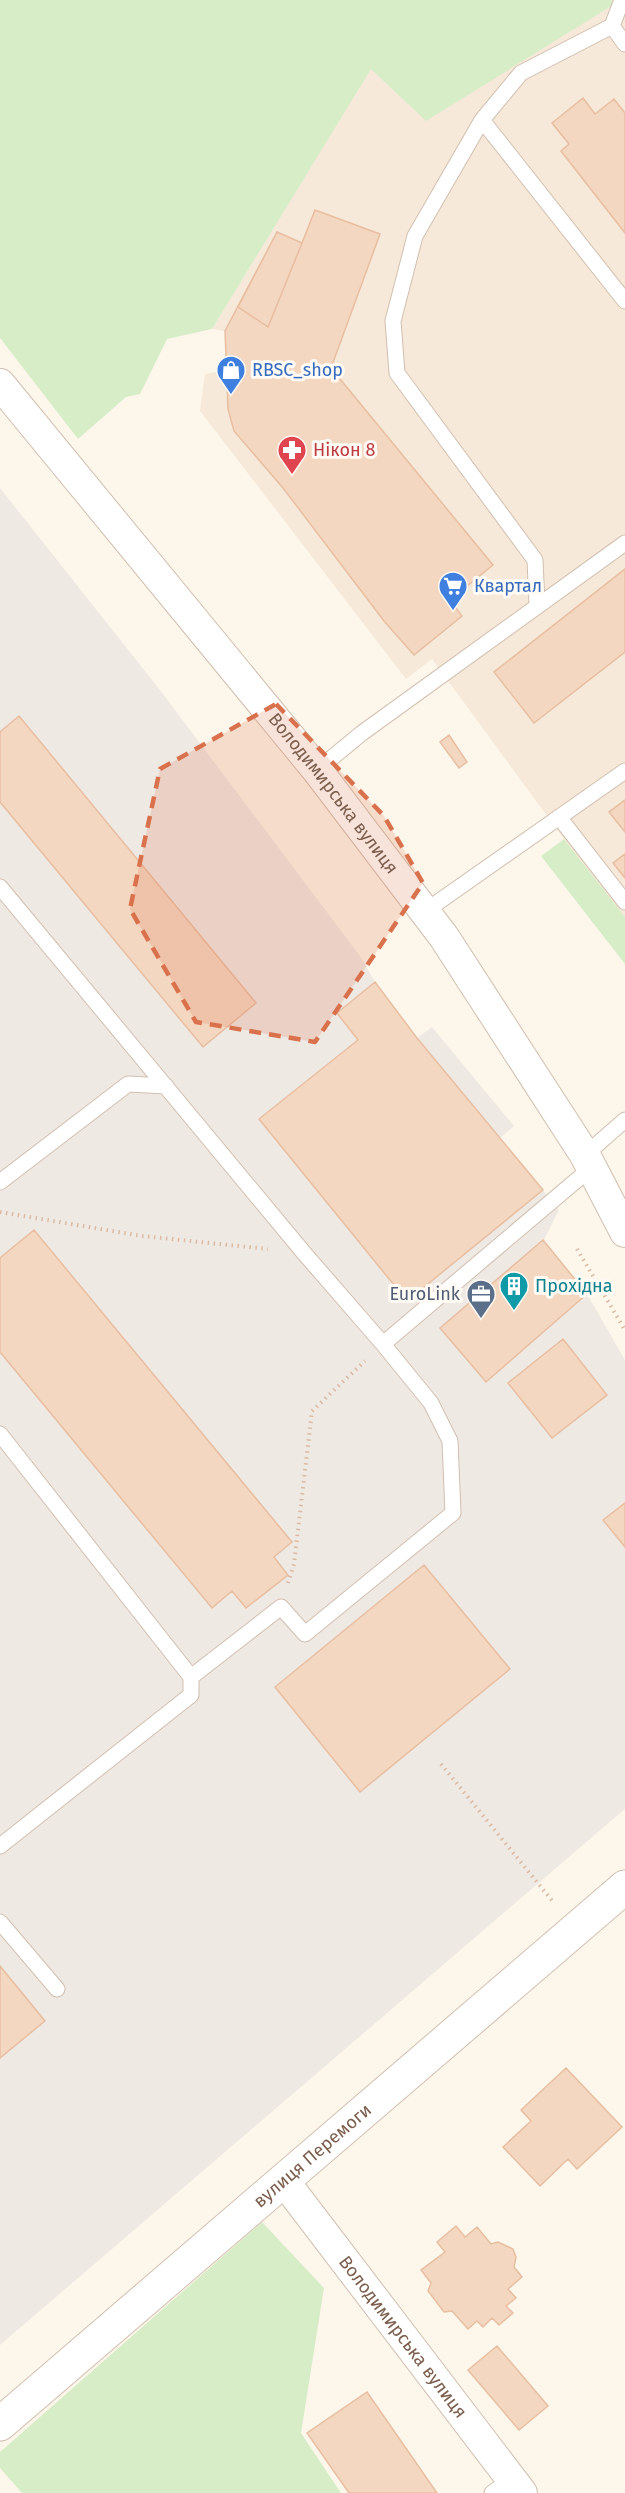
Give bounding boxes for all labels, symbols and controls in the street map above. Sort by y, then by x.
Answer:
shop icon: RBSC_shop [215,354,247,396]
place label: RBSC_shop [252,359,343,381]
pharmacy icon: Нікон 8 [276,434,308,476]
place label: Нікон 8 [313,439,375,461]
supermarket icon: Квартал [437,570,469,612]
place label: Квартал [474,575,542,597]
street label: Володимирська вулиця [264,708,403,878]
building icon: Прохідна [498,1270,530,1312]
place label: Прохідна [535,1275,613,1297]
office icon: EuroLink [465,1278,497,1320]
place label: EuroLink [389,1283,461,1305]
street label: вулиця Перемоги [249,2099,376,2212]
street label: Володимирська вулиця [334,2251,472,2422]

